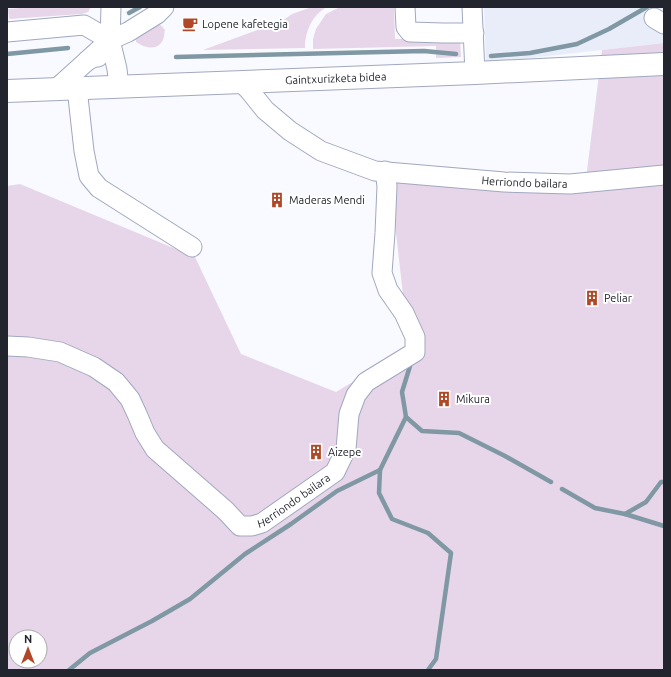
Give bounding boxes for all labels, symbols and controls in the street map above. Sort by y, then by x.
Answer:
cafe icon: Lopene kafetegia [181,15,199,33]
place label: Lopene kafetegia [202,18,288,30]
street label: Gaintxurizketa bidea [285,70,387,86]
street label: Herriondo bailara [481,174,568,190]
building icon: Maderas Mendi [268,191,286,209]
place label: Maderas Mendi [289,194,365,206]
building icon: Peliar [583,289,601,307]
place label: Peliar [604,292,633,304]
building icon: Mikura [435,390,453,408]
place label: Mikura [456,393,490,405]
building icon: Aizepe [307,443,325,461]
place label: Aizepe [328,446,361,458]
street label: Herriondo bailara [256,471,332,530]
north arrow [8,629,48,669]
text: N [24,633,32,645]

